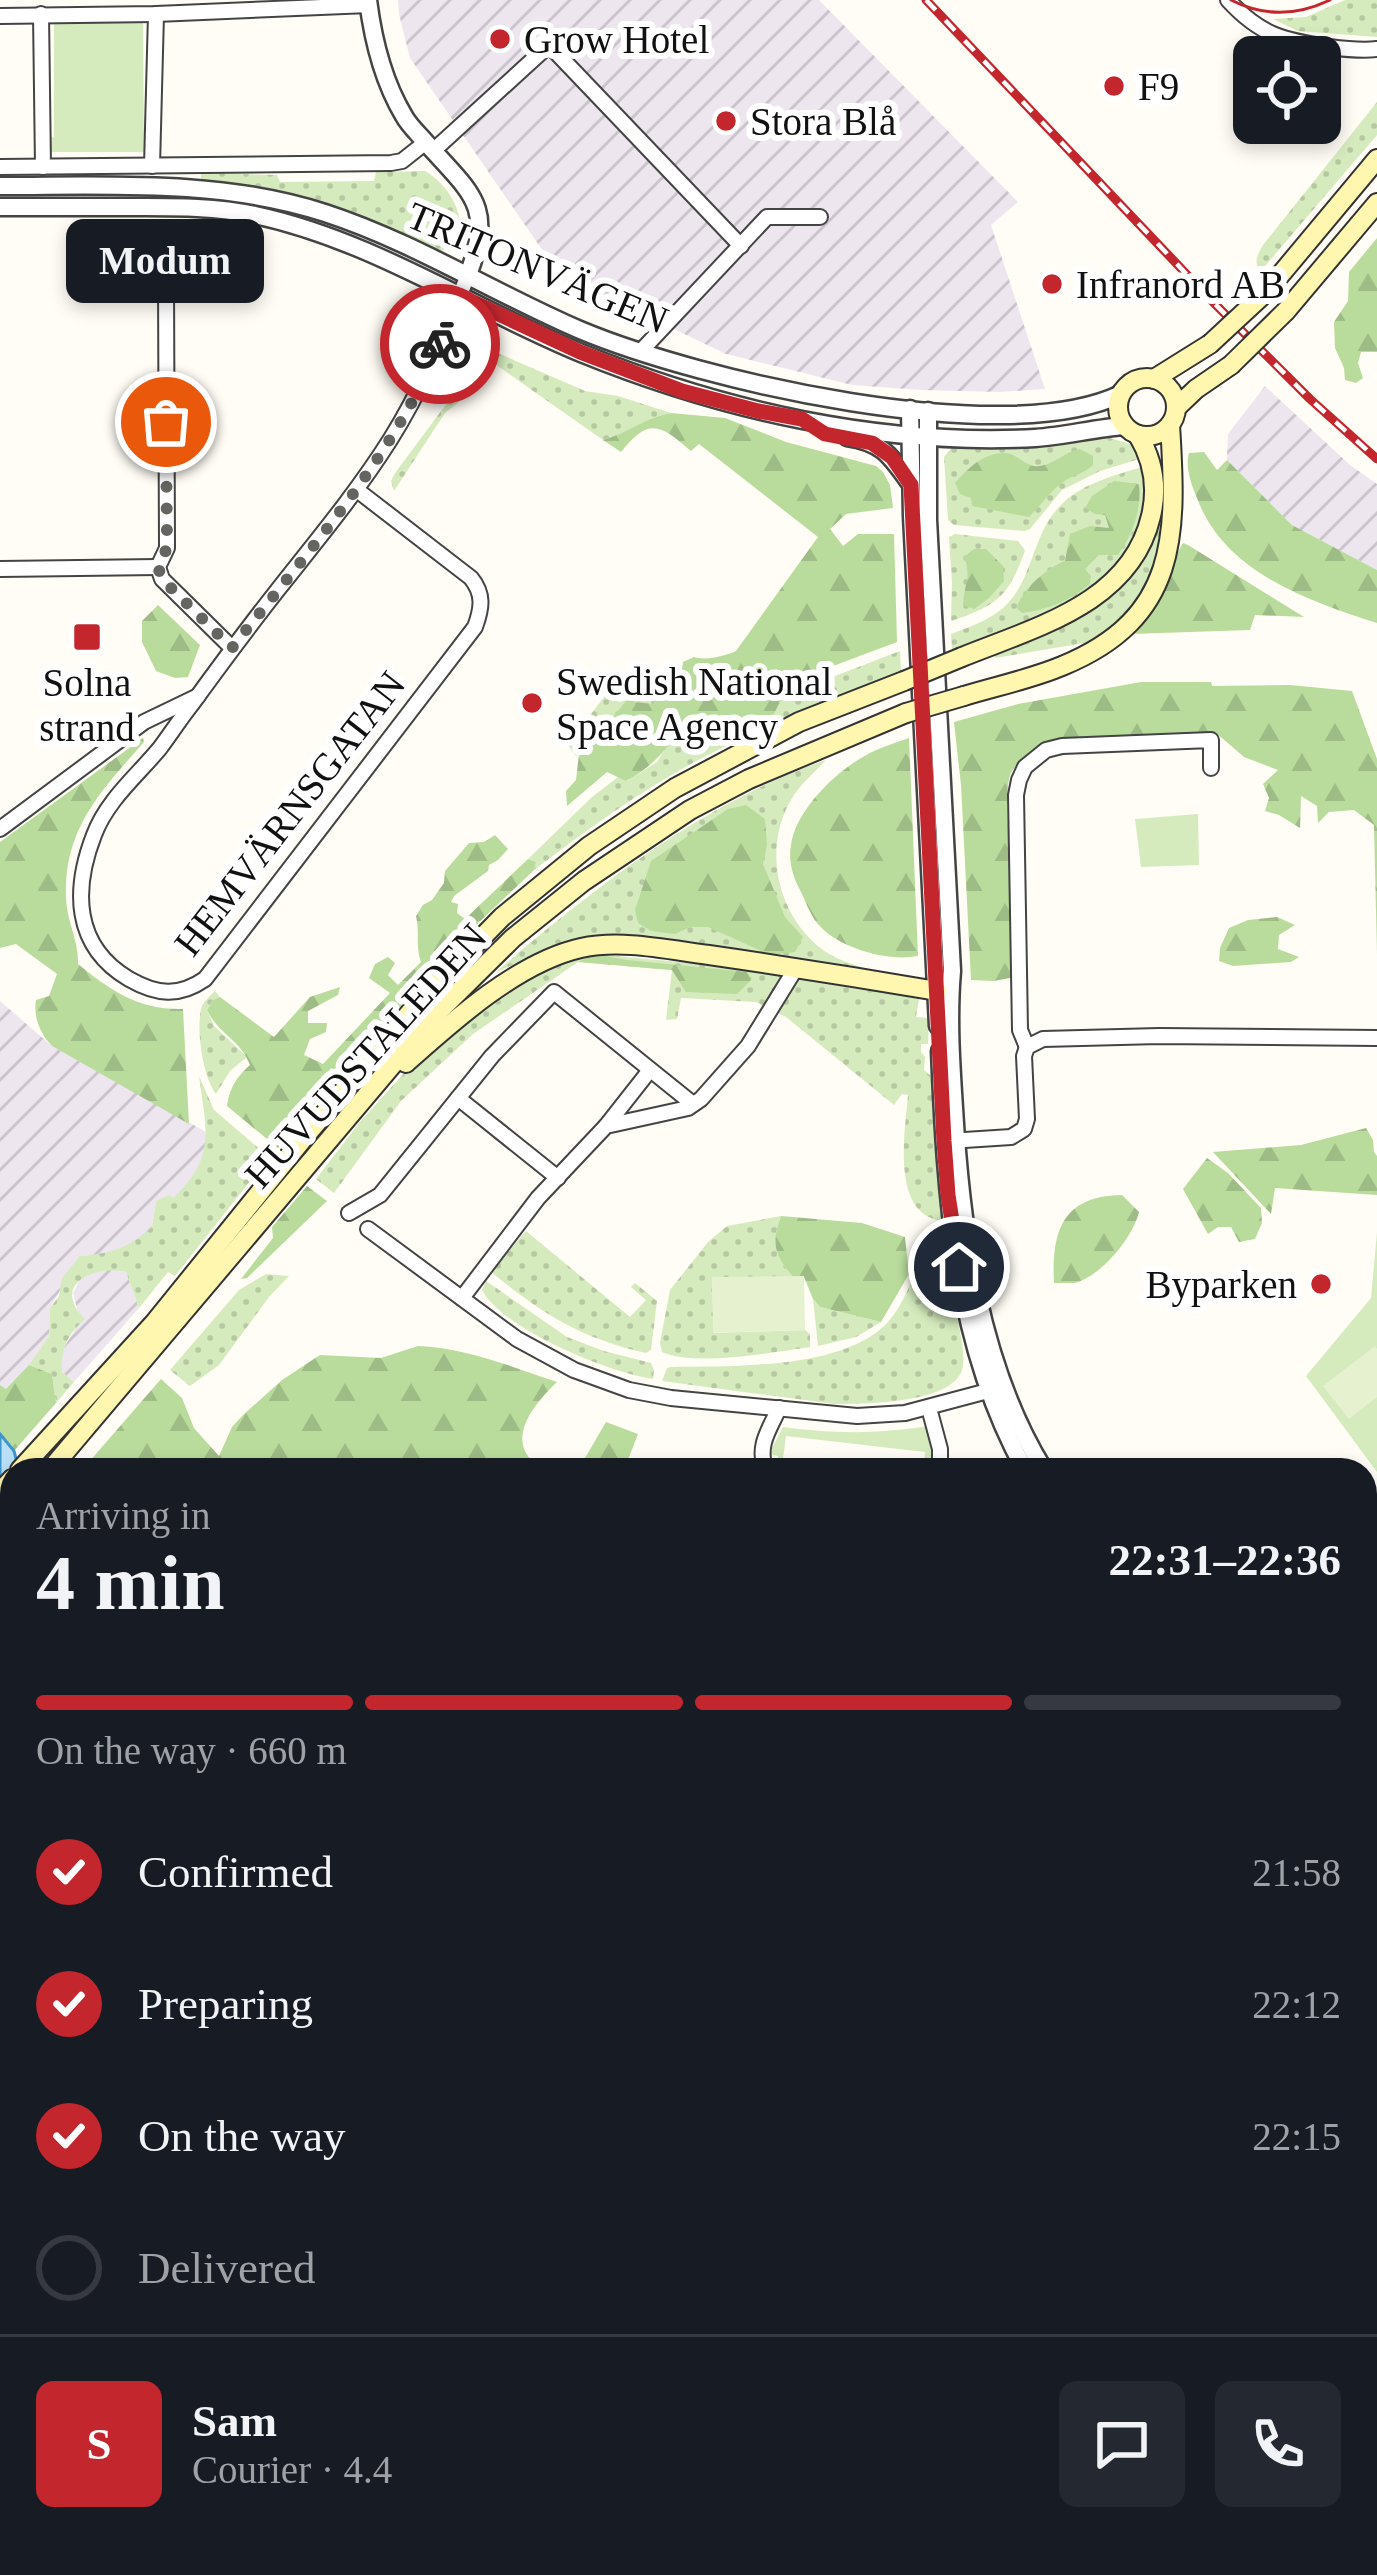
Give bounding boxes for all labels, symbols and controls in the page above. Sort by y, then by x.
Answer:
place label: Grow Hotel [524,18,709,61]
marker: Grow Hotel [487,26,513,52]
map controls [1233,36,1341,144]
button: locate [1233,36,1341,144]
place label: F9 [1138,65,1179,108]
marker: F9 [1101,73,1127,99]
place label: Stora Blå [750,100,896,143]
marker: Stora Blå [713,108,739,134]
street label: TRITONVÄGEN [401,193,675,342]
callout: Modum [67,218,265,302]
text: Modum [99,239,231,282]
place label: Infranord AB [1076,263,1285,306]
marker: Infranord AB [1039,271,1065,297]
courier [380,284,500,404]
icon: bike [407,311,473,377]
pin [115,371,217,473]
icon: bag [133,389,199,455]
marker: Solna strand [71,621,103,653]
place label: Swedish National Space Agency [556,660,832,749]
place label: Solna strand [39,661,135,749]
street label: HEMVÄRNSGATAN [165,663,413,964]
marker: Swedish National Space Agency [519,690,545,716]
street label: HUVUDSTALEDEN [236,915,495,1196]
pin [908,1216,1010,1318]
icon: home [926,1234,992,1300]
place label: Byparken [1145,1263,1297,1307]
marker: Byparken [1308,1271,1334,1297]
text: Arriving in [36,1494,210,1537]
text: 22:31–22:36 [1109,1535,1341,1585]
text: 4 min [36,1539,225,1626]
text: On the way · 660 m [36,1729,347,1772]
icon: check [36,1839,102,1905]
text: Confirmed [138,1847,333,1897]
text: 21:58 [1252,1851,1341,1894]
icon: check [36,1971,102,2037]
text: Preparing [138,1979,313,2029]
text: 22:12 [1252,1983,1341,2026]
icon: check [36,2103,102,2169]
text: On the way [138,2111,345,2161]
text: 22:15 [1252,2115,1341,2158]
text: Delivered [138,2243,315,2293]
button: chat [1059,2381,1185,2507]
button: phone [1215,2381,1341,2507]
text: Sam [192,2396,277,2446]
text: S [86,2419,112,2469]
text: Courier · 4.4 [192,2448,392,2491]

